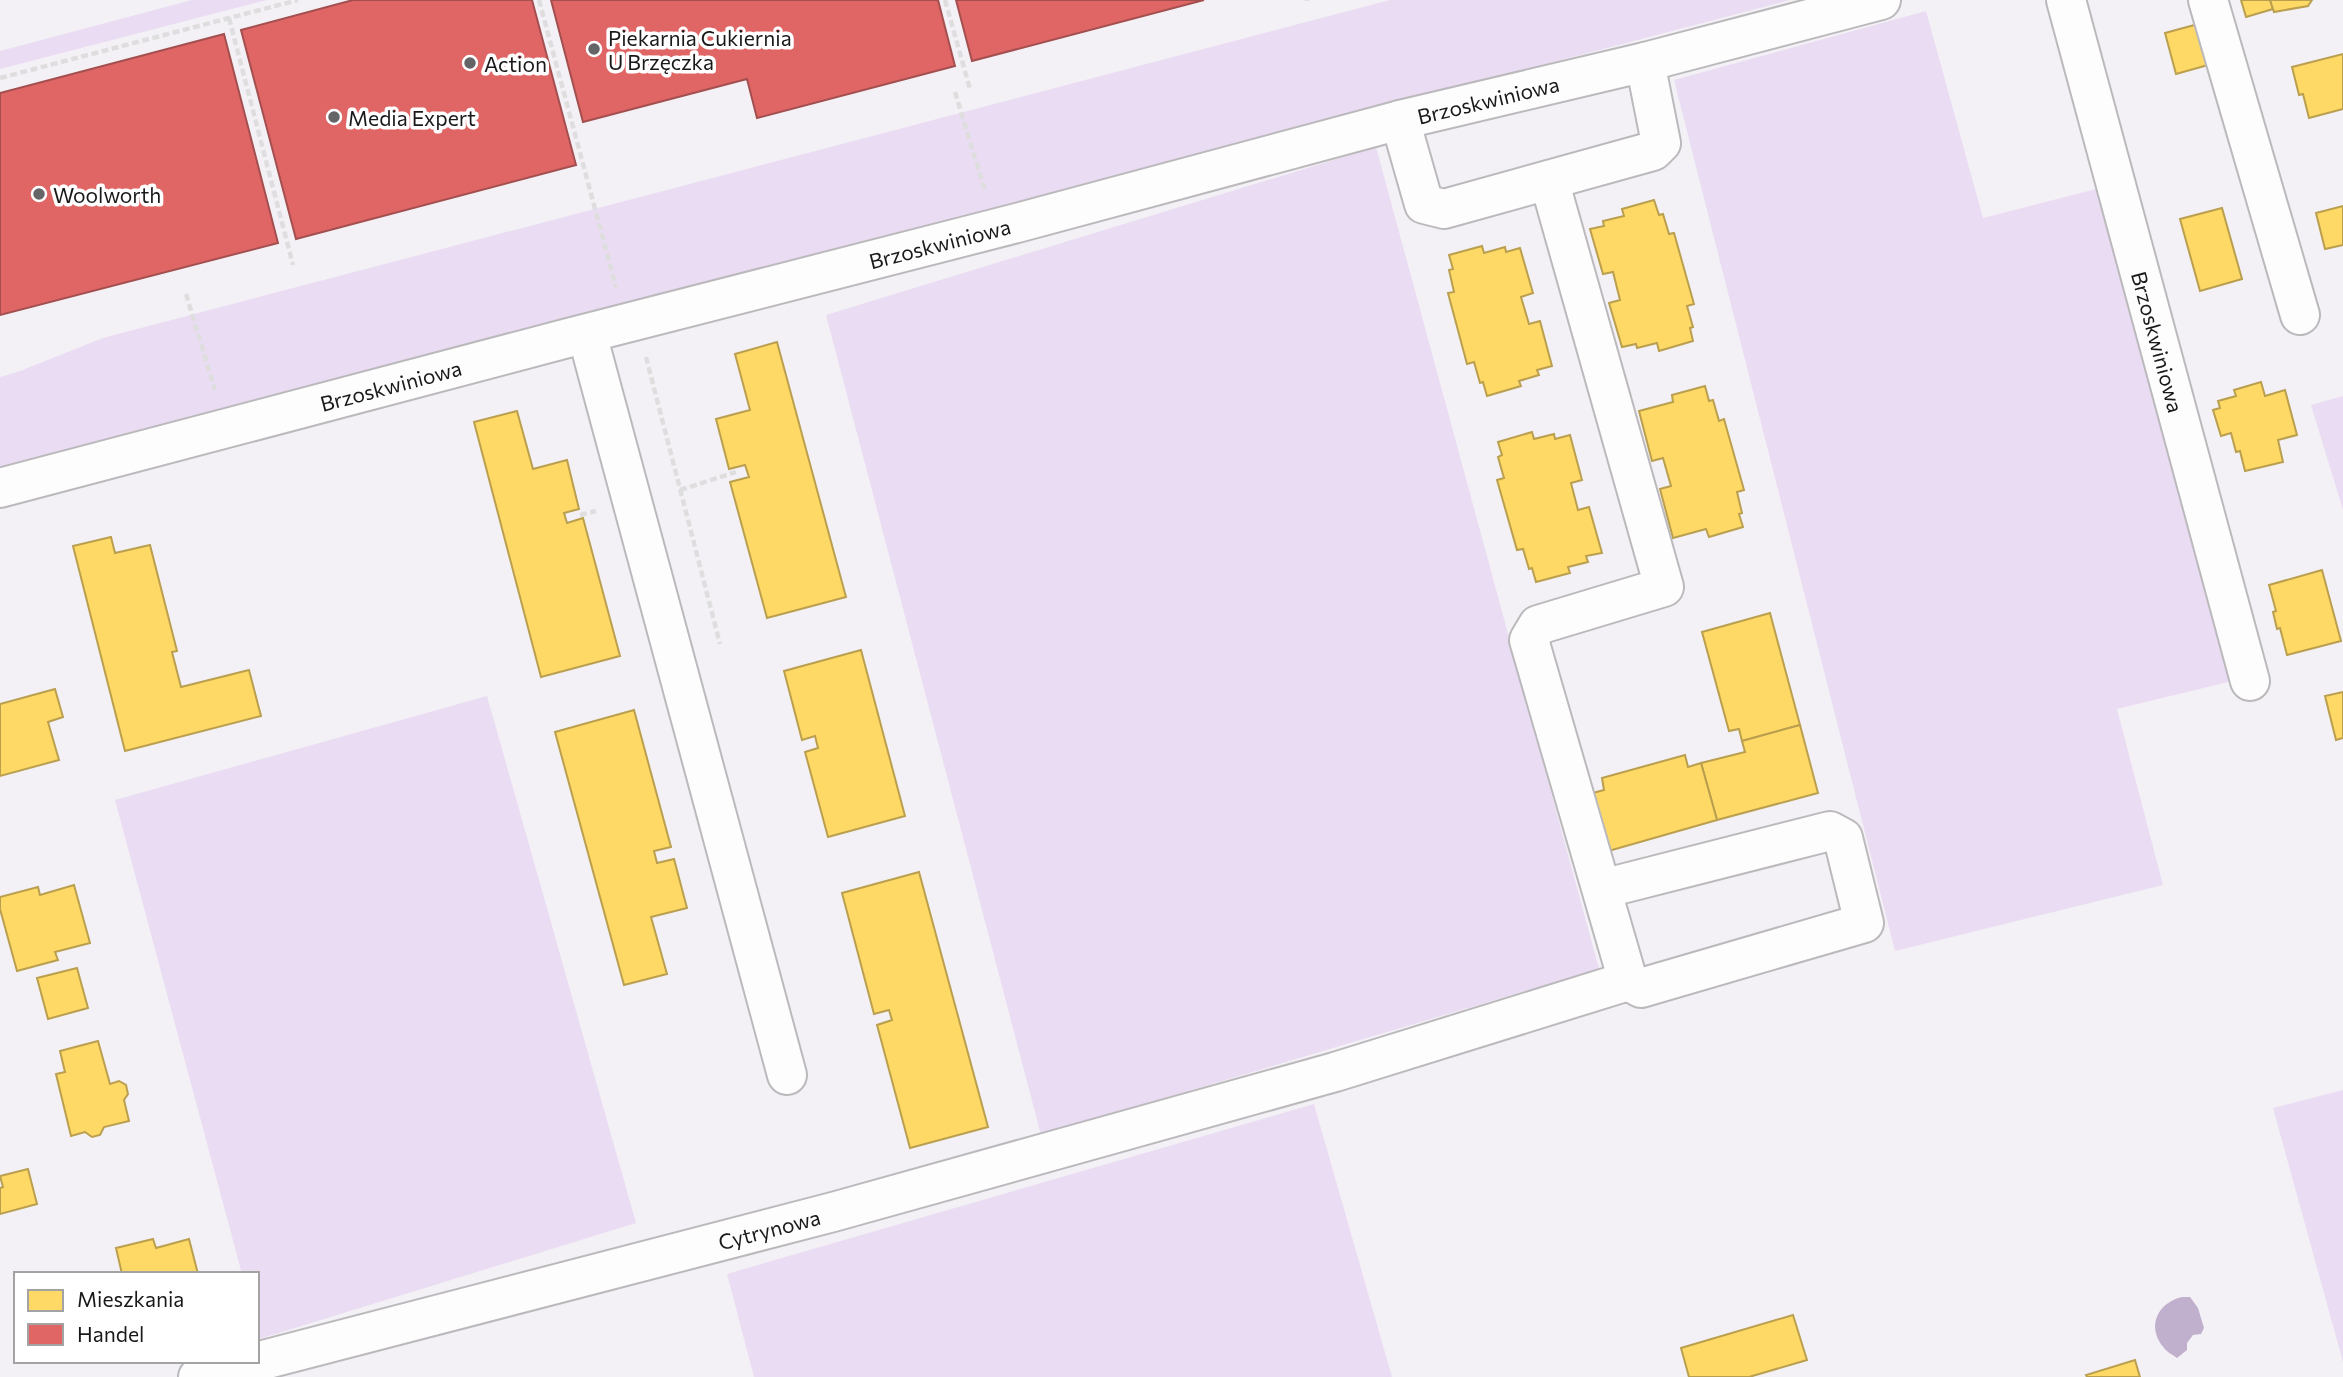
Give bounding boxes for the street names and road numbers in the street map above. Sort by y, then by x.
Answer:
street label: Brzoskwiniowa [1415,70,1561,128]
street label: Brzoskwiniowa [866,213,1013,273]
street label: Brzoskwiniowa [2127,268,2189,415]
street label: Brzoskwiniowa [317,354,464,415]
street label: Cytrynowa [715,1203,823,1254]

